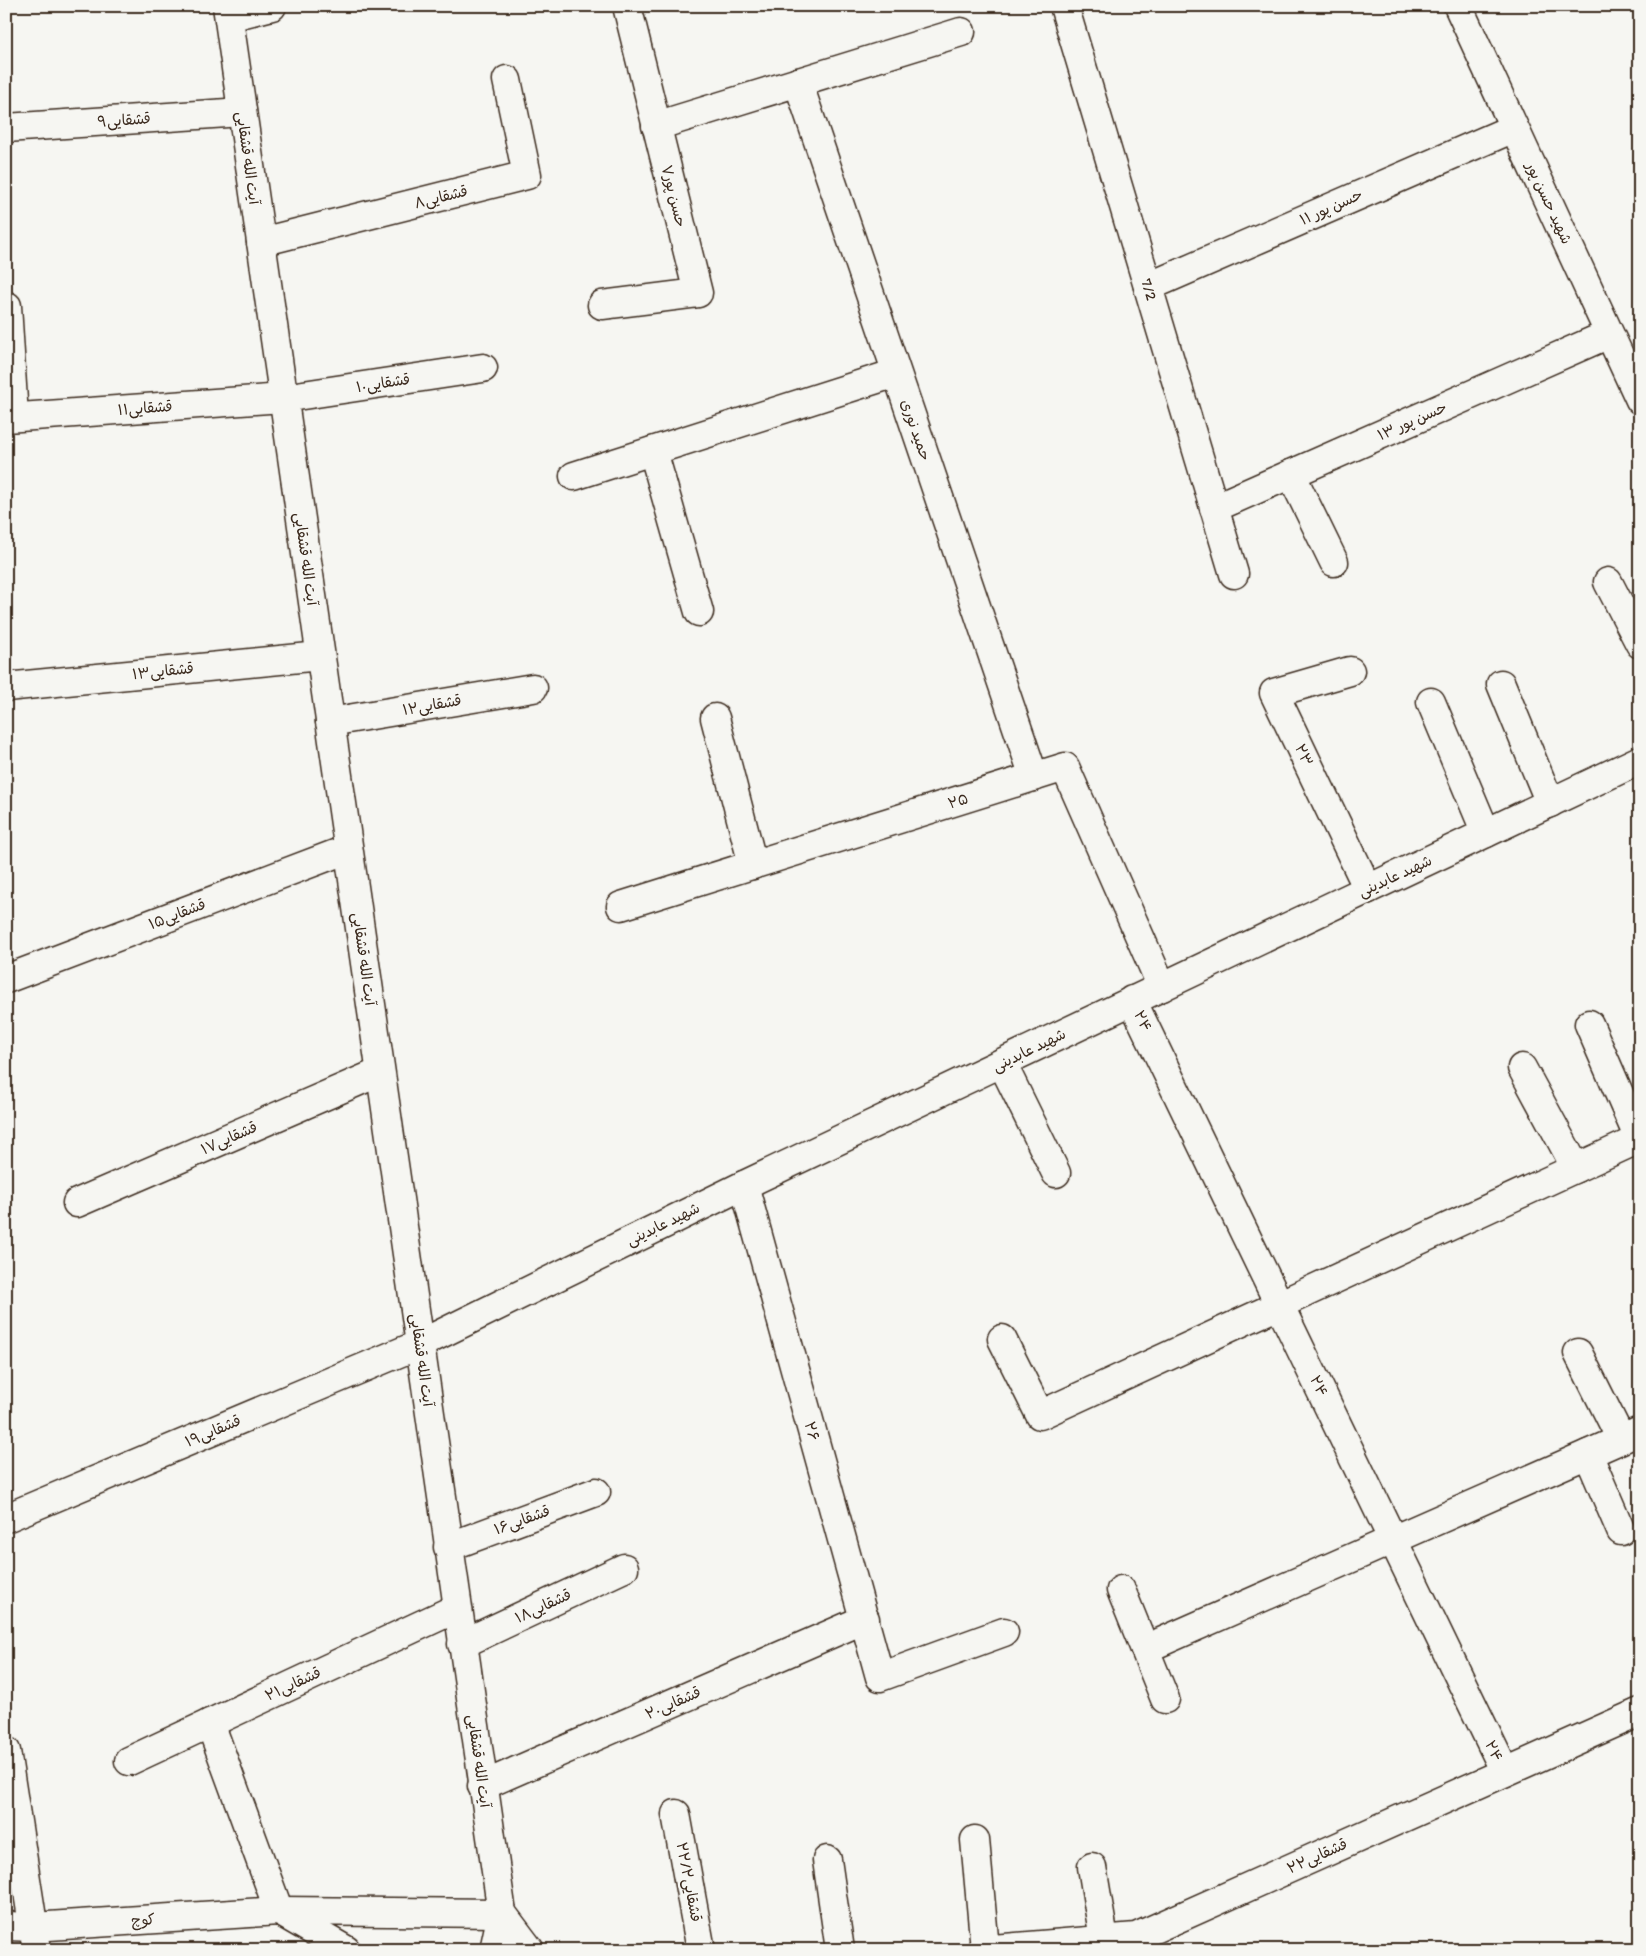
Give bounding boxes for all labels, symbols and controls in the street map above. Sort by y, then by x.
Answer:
street label: ۹قشقایی [97,109,151,132]
street label: آیت الله قشقایی [232,110,264,207]
street label: شهید حسن پور [1521,158,1576,247]
street label: حسن پور۷ [657,163,690,229]
street label: ۸قشقایی [412,182,470,213]
street label: ۱۱ حسن پور [1297,185,1366,230]
street label: 7/2 [1137,277,1161,303]
street label: ۱۰قشقایی [355,370,411,397]
street label: ۱۱قشقایی [117,397,173,420]
street label: حمید نوری [897,397,935,463]
street label: ۱۳ حسن پور [1375,398,1450,445]
street label: آیت الله قشقایی [290,511,322,608]
street label: قشقایی۱۳ [131,659,195,684]
street label: قشقایی۱۲ [401,691,463,720]
street label: ۲۳ [1291,741,1317,769]
street label: ۲۵ [946,789,970,813]
street label: شهید عابدینی [1355,851,1435,902]
street label: ۱۵قشقایی [146,895,208,934]
street label: آیت الله قشقایی [348,911,380,1008]
street label: ۲۴ [1130,1007,1156,1035]
street label: شهید عابدینی [989,1025,1069,1076]
street label: ۱۷قشقایی [198,1118,260,1159]
street label: شهید عابدینی [623,1199,703,1250]
street label: آیت الله قشقایی [406,1312,438,1409]
street label: ۲۴ [1306,1372,1332,1400]
street label: ۱۹قشقایی [182,1411,244,1452]
street label: ۲۶ [801,1419,823,1443]
street label: ۱۶قشقایی [491,1502,553,1539]
street label: ۱۸قشقایی [512,1585,574,1628]
street label: قشقایی۲۱ [262,1663,324,1706]
street label: ۲۰قشقایی [642,1683,704,1724]
street label: آیت الله قشقایی [463,1713,495,1810]
street label: ۲۴ [1481,1737,1507,1765]
street label: ۲۲قشقایی [1284,1835,1350,1878]
street label: ۲۲/۲قشقایی [671,1841,706,1924]
street label: کوچ [130,1910,156,1931]

